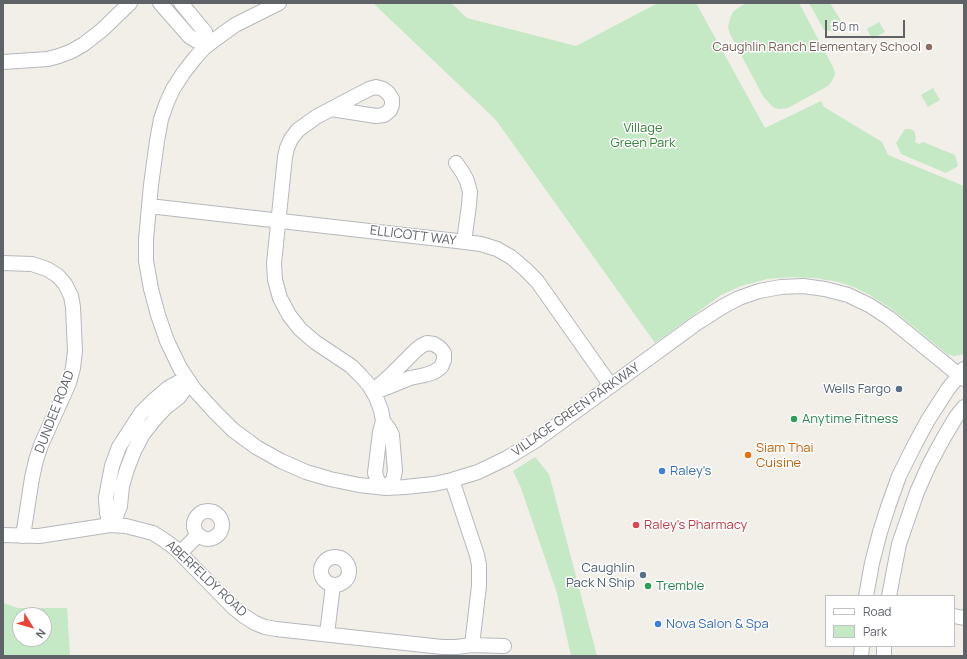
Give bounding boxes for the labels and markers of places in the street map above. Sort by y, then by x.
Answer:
place label: Caughlin Ranch Elementary School [713,39,921,55]
marker: Caughlin Ranch Elementary School [924,42,934,52]
place label: Wells Fargo [823,381,891,397]
marker: Wells Fargo [894,384,904,394]
place label: Anytime Fitness [802,411,898,427]
marker: Anytime Fitness [789,414,799,424]
place label: Siam Thai Cuisine [756,440,814,471]
marker: Siam Thai Cuisine [743,450,753,460]
place label: Raley's [670,463,711,479]
marker: Raley's [657,466,667,476]
place label: Raley's Pharmacy [644,517,747,533]
marker: Raley's Pharmacy [631,520,641,530]
place label: Caughlin Pack N Ship [566,560,635,591]
marker: Caughlin Pack N Ship [638,570,648,580]
place label: Tremble [656,578,704,594]
marker: Tremble [643,581,653,591]
place label: Nova Salon & Spa [666,616,769,632]
marker: Nova Salon & Spa [653,619,663,629]

